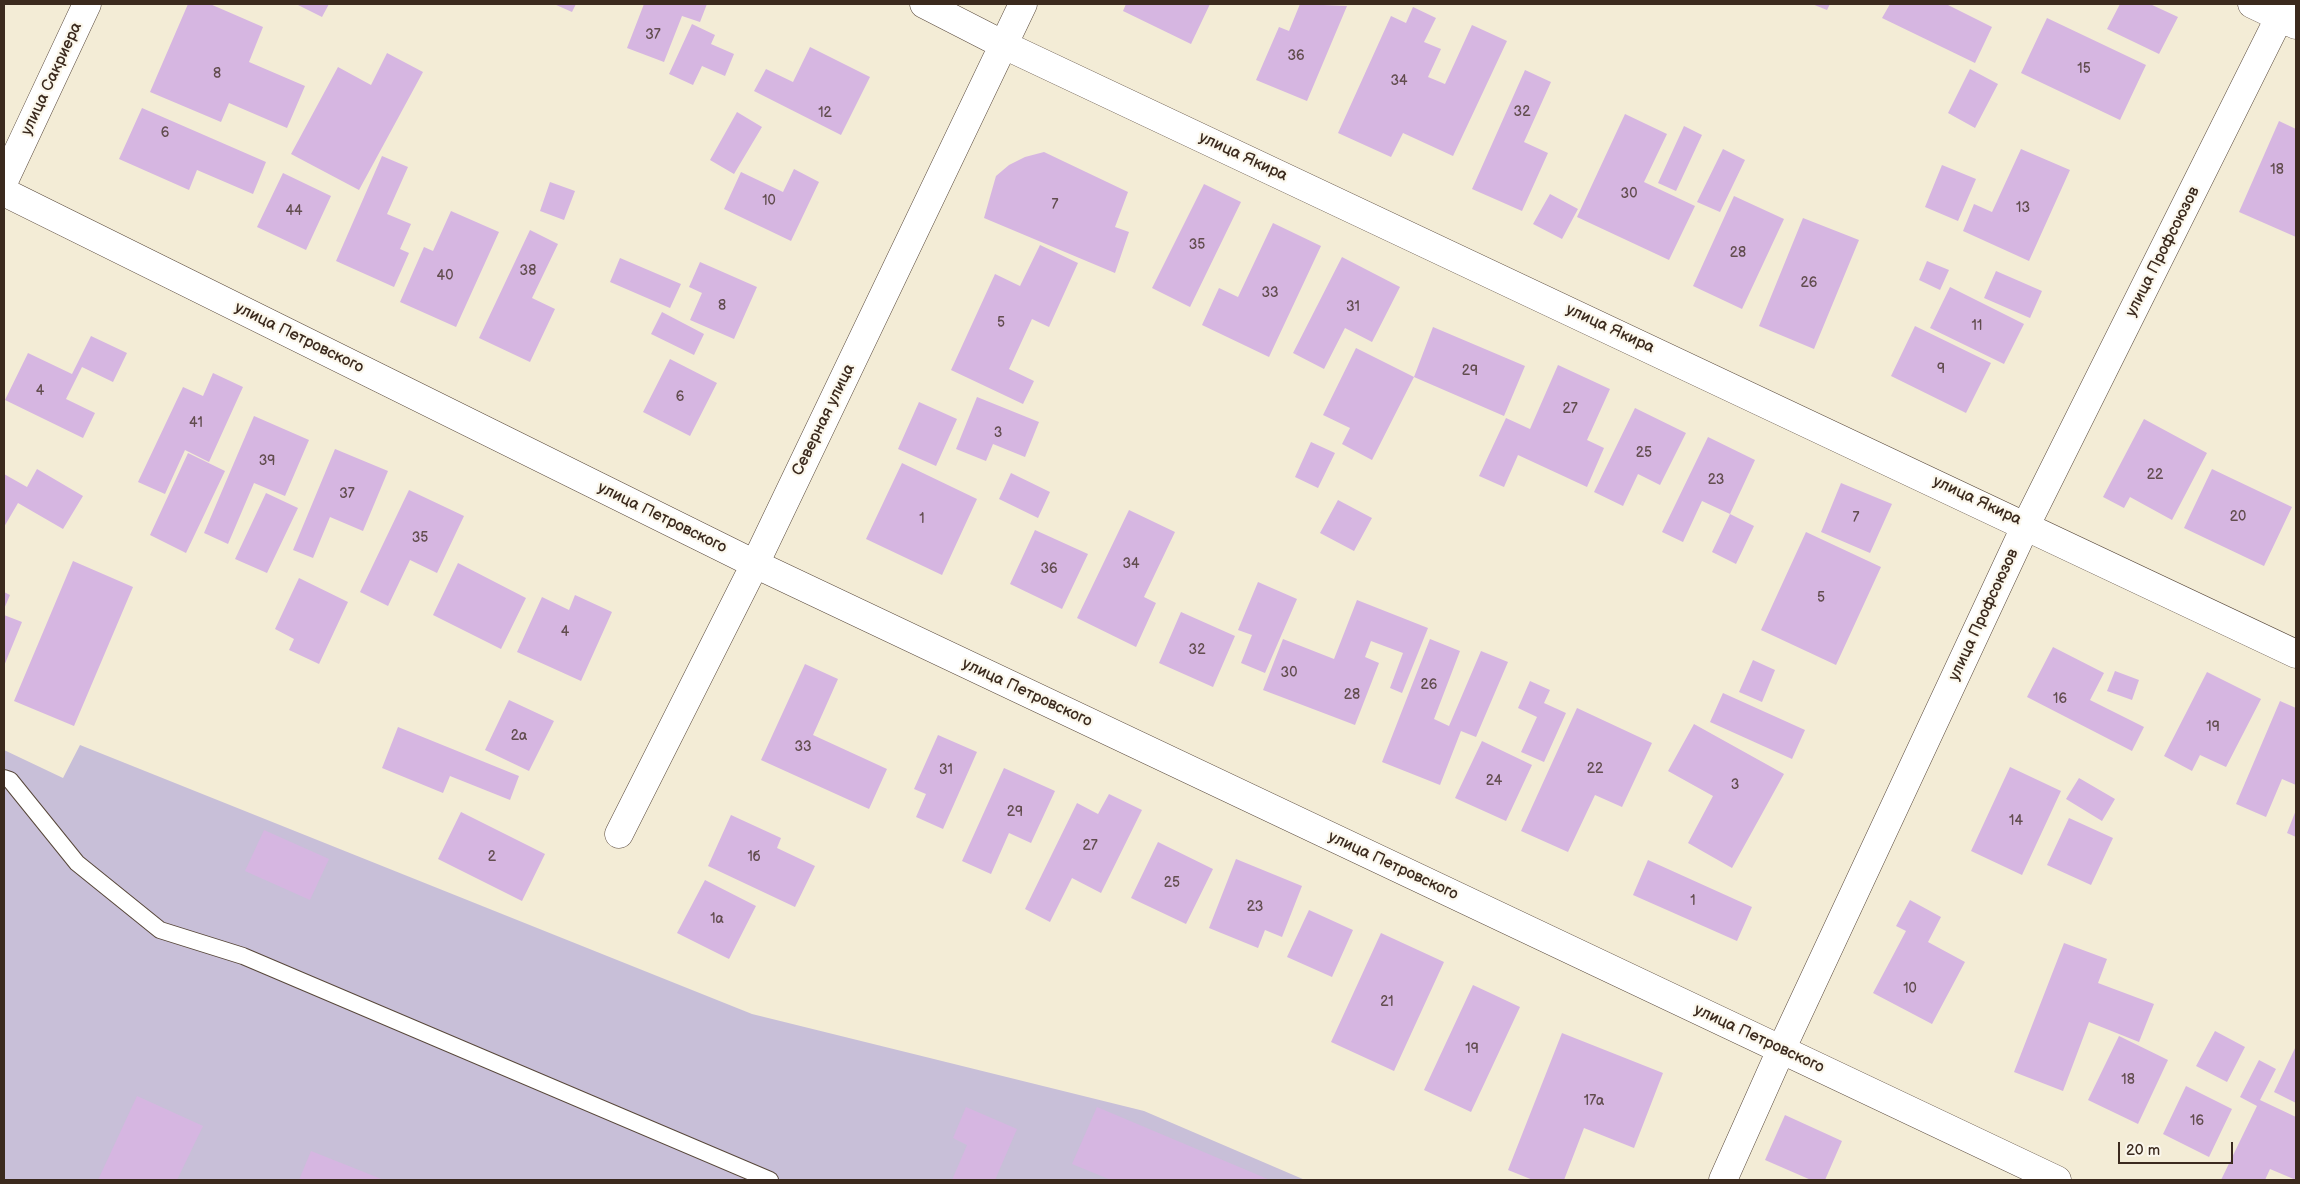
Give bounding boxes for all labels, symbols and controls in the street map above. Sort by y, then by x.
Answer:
street label: улица Сакриера [17,19,87,139]
house number: 37 [645,27,661,43]
house number: 36 [1287,48,1305,64]
house number: 15 [2077,61,2091,77]
house number: 8 [213,66,221,82]
house number: 34 [1390,73,1408,89]
house number: 32 [1514,104,1530,120]
house number: 12 [818,105,832,121]
house number: 6 [161,125,169,141]
street label: улица Якира [1196,128,1290,186]
house number: 18 [2270,162,2284,178]
street label: улица Профсоюзов [2122,184,2204,320]
house number: 30 [1621,186,1637,202]
house number: 10 [762,193,776,209]
house number: 7 [1052,197,1058,213]
house number: 13 [2016,200,2030,216]
house number: 44 [285,203,303,219]
house number: 35 [1189,237,1205,253]
house number: 28 [1730,245,1746,261]
house number: 38 [520,263,536,279]
house number: 40 [437,268,453,284]
house number: 26 [1801,275,1817,291]
house number: 33 [1261,285,1279,301]
street label: улица Петровского [231,298,367,378]
house number: 8 [718,298,726,314]
house number: 31 [1346,299,1360,315]
street label: улица Якира [1563,300,1657,358]
house number: 5 [997,315,1005,331]
house number: 11 [1972,318,1982,334]
street label: Северная улица [789,361,859,479]
house number: 9 [1937,361,1945,377]
house number: 29 [1462,363,1478,379]
house number: 4 [36,383,44,399]
house number: 6 [676,389,684,405]
house number: 27 [1562,401,1578,417]
house number: 41 [189,415,203,431]
house number: 3 [994,425,1002,441]
house number: 25 [1636,445,1652,461]
house number: 39 [259,453,275,469]
house number: 22 [2147,467,2163,483]
house number: 23 [1708,472,1724,488]
street label: улица Якира [1930,472,2024,530]
street label: улица Петровского [594,478,730,558]
house number: 37 [339,486,355,502]
house number: 20 [2230,509,2246,525]
house number: 7 [1853,510,1859,526]
house number: 1 [919,511,925,527]
house number: 35 [412,530,428,546]
street label: улица Профсоюзов [1945,546,2023,684]
house number: 34 [1122,556,1140,572]
house number: 36 [1040,561,1058,577]
house number: 5 [1817,590,1825,606]
house number: 4 [561,624,569,640]
house number: 32 [1189,642,1205,658]
street label: улица Петровского [959,654,1095,732]
house number: 30 [1281,665,1297,681]
house number: 26 [1421,677,1437,693]
house number: 28 [1344,687,1360,703]
house number: 16 [2053,691,2067,707]
house number: 19 [2206,719,2220,735]
house number: 2а [511,728,527,744]
house number: 33 [794,739,812,755]
house number: 22 [1587,761,1603,777]
house number: 31 [939,762,953,778]
house number: 24 [1486,773,1502,789]
house number: 3 [1731,777,1739,793]
house number: 29 [1007,804,1023,820]
house number: 14 [2009,813,2023,829]
street label: улица Петровского [1325,827,1461,905]
house number: 27 [1082,838,1098,854]
house number: 2 [488,849,496,865]
house number: 1б [747,849,761,865]
house number: 25 [1164,875,1180,891]
house number: 1 [1690,893,1696,909]
house number: 23 [1247,899,1263,915]
house number: 1а [710,911,724,927]
house number: 10 [1903,981,1917,997]
house number: 21 [1380,994,1394,1010]
street label: улица Петровского [1691,1000,1827,1078]
house number: 19 [1465,1041,1479,1057]
house number: 18 [2121,1072,2135,1088]
house number: 17а [1584,1093,1604,1109]
house number: 16 [2190,1113,2204,1129]
scale bar [2120,1132,2235,1164]
text: 20 m [2126,1141,2160,1160]

